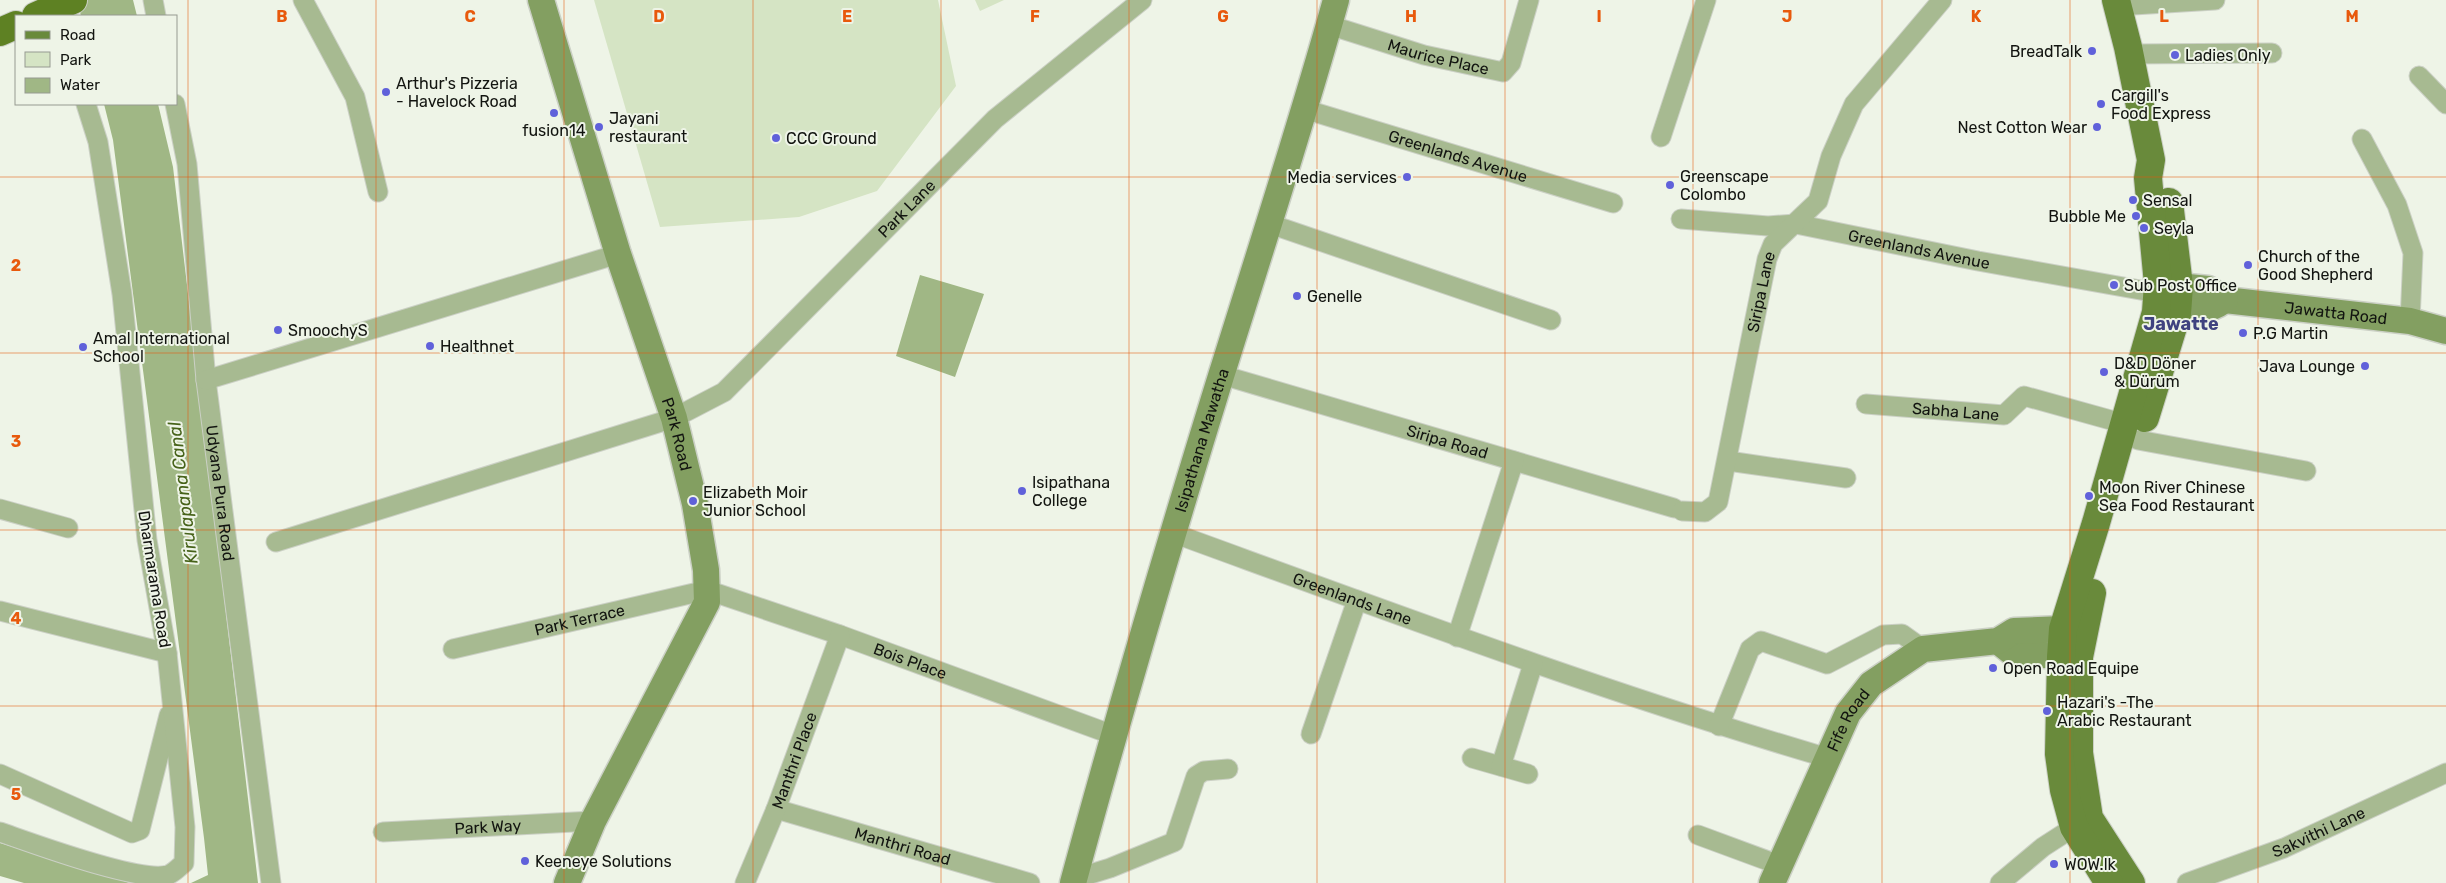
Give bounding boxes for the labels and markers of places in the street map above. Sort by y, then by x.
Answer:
place label: BreadTalk [2010,42,2083,61]
marker: BreadTalk [2086,45,2098,57]
place label: Ladies Only [2185,46,2271,65]
marker: Ladies Only [2169,49,2181,61]
place label: Arthur's Pizzeria - Havelock Road [396,74,518,111]
marker: Arthur's Pizzeria - Havelock Road [380,86,392,98]
place label: Cargill's Food Express [2111,86,2211,123]
marker: Cargill's Food Express [2095,98,2107,110]
marker: fusion14 [548,107,560,119]
place label: Jayani restaurant [609,109,687,146]
place label: Nest Cotton Wear [1957,118,2087,137]
place label: fusion14 [522,121,586,140]
marker: Jayani restaurant [593,121,605,133]
marker: Nest Cotton Wear [2091,121,2103,133]
place label: CCC Ground [786,129,877,148]
marker: CCC Ground [770,132,782,144]
place label: Greenscape Colombo [1680,167,1769,204]
place label: Media services [1287,168,1397,187]
marker: Media services [1401,171,1413,183]
marker: Greenscape Colombo [1664,179,1676,191]
place label: Sensal [2143,191,2193,210]
marker: Sensal [2127,194,2139,206]
place label: Bubble Me [2048,207,2126,226]
marker: Bubble Me [2130,210,2142,222]
place label: Seyla [2154,219,2194,238]
marker: Seyla [2138,222,2150,234]
place label: Church of the Good Shepherd [2258,247,2373,284]
marker: Church of the Good Shepherd [2242,259,2254,271]
place label: Sub Post Office [2124,276,2237,295]
marker: Sub Post Office [2108,279,2120,291]
place label: Genelle [1307,287,1362,306]
marker: Genelle [1291,290,1303,302]
place label: SmoochyS [288,321,368,340]
marker: SmoochyS [272,324,284,336]
place label: P.G Martin [2253,324,2328,343]
marker: P.G Martin [2237,327,2249,339]
place label: Amal International School [93,329,230,366]
place label: Healthnet [440,337,514,356]
marker: Healthnet [424,340,436,352]
marker: Amal International School [77,341,89,353]
place label: D&D Döner & Dürüm [2114,354,2196,391]
place label: Java Lounge [2259,357,2355,376]
marker: Java Lounge [2359,360,2371,372]
marker: D&D Döner & Dürüm [2098,366,2110,378]
place label: Isipathana College [1032,473,1110,510]
place label: Moon River Chinese Sea Food Restaurant [2099,478,2254,515]
place label: Elizabeth Moir Junior School [703,483,808,520]
marker: Isipathana College [1016,485,1028,497]
marker: Moon River Chinese Sea Food Restaurant [2083,490,2095,502]
marker: Elizabeth Moir Junior School [687,495,699,507]
place label: Open Road Equipe [2003,659,2139,678]
marker: Open Road Equipe [1987,662,1999,674]
place label: Hazari's -The Arabic Restaurant [2057,693,2191,730]
marker: Hazari's -The Arabic Restaurant [2041,705,2053,717]
place label: Keeneye Solutions [535,852,672,871]
marker: Keeneye Solutions [519,855,531,867]
place label: WOW.lk [2064,855,2117,874]
marker: WOW.lk [2048,858,2060,870]

